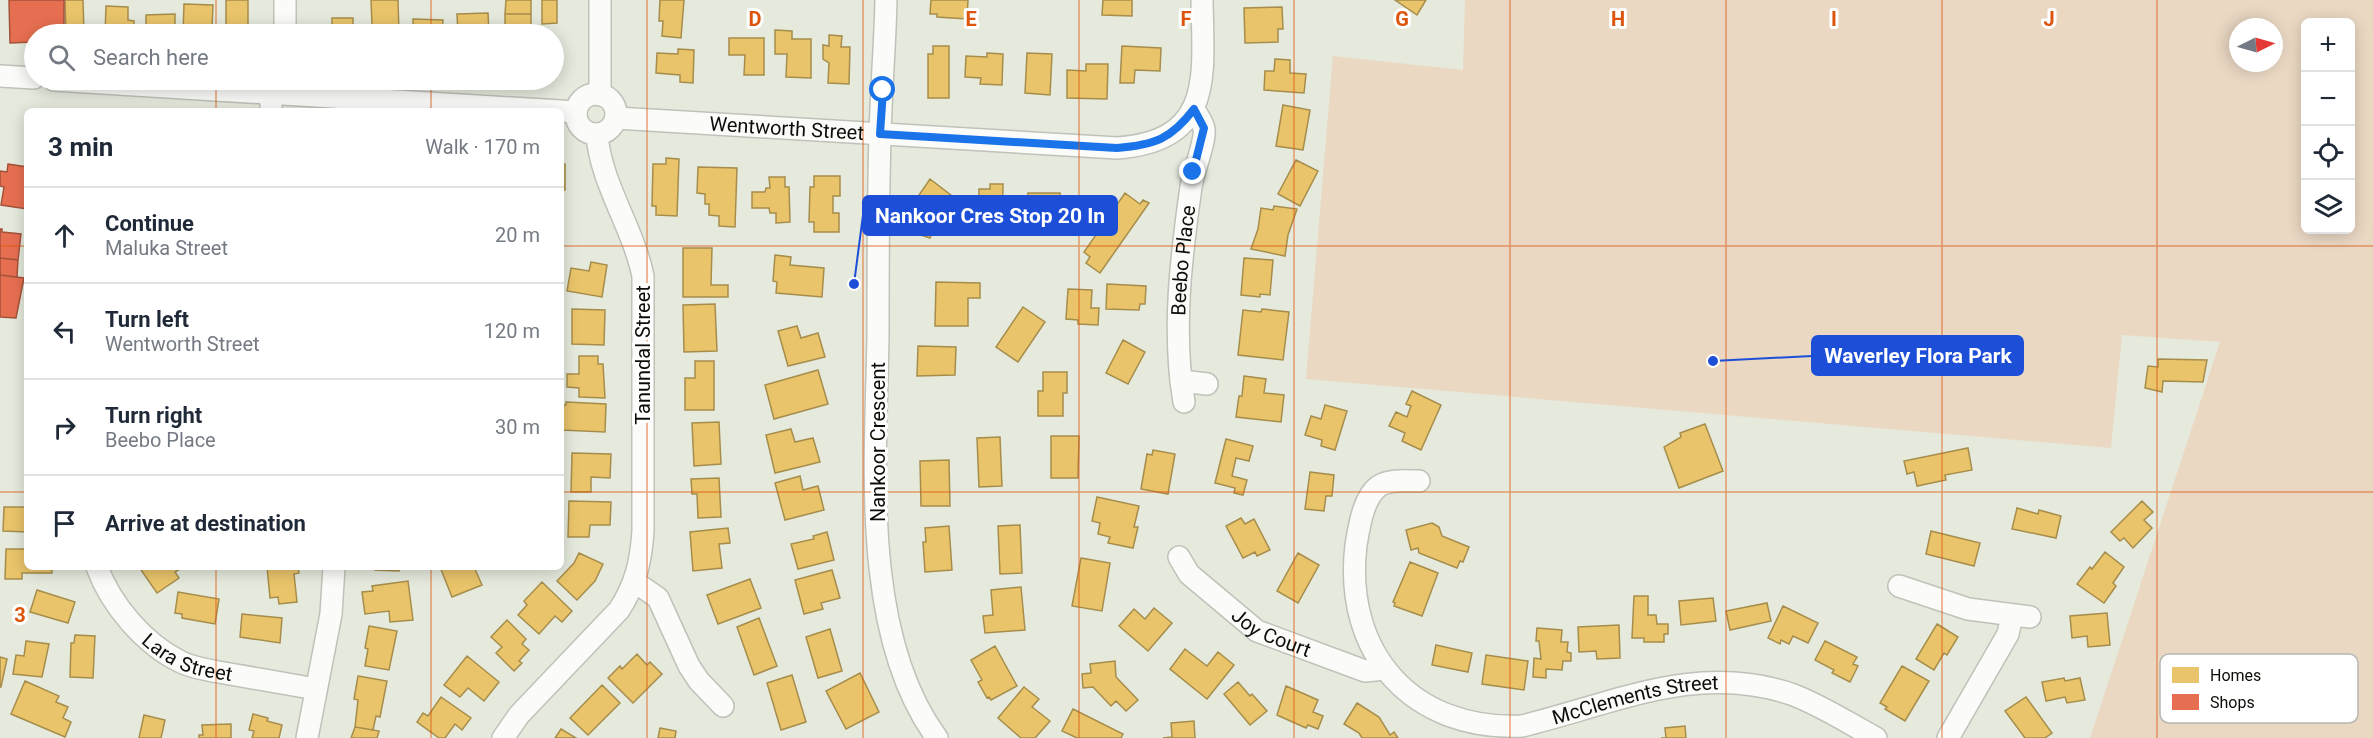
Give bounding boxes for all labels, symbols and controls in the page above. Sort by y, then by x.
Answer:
text: D [749,7,762,31]
text: E [965,7,977,31]
text: F [1181,7,1192,31]
text: G [1395,7,1409,31]
text: H [1611,7,1625,31]
text: I [1831,7,1837,31]
text: J [2043,7,2055,31]
north arrow [2229,18,2283,72]
map controls [2301,18,2355,234]
button: + [2301,18,2355,72]
search box [24,24,564,90]
icon: search [45,41,78,74]
text: Search here [93,45,209,70]
button: − [2301,72,2355,126]
route start [869,76,895,102]
street label: Wentworth Street [709,112,865,145]
button: locate [2301,126,2355,180]
text: 3 min [48,132,113,162]
text: Walk · 170 m [425,135,540,159]
route end [1179,158,1205,184]
button: layers [2301,180,2355,234]
callout: Nankoor Cres Stop 20 In [863,196,1117,235]
text: Nankoor Cres Stop 20 In [875,204,1105,228]
street label: Beebo Place [1166,204,1200,316]
text: Continue [105,211,194,236]
icon: ahead [48,219,81,252]
text: 20 m [495,223,540,247]
text: Maluka Street [105,236,228,260]
street label: Tanundal Street [631,285,655,425]
text: Turn left [105,307,189,332]
icon: left [48,315,81,348]
text: 120 m [484,319,540,343]
text: Wentworth Street [105,332,260,356]
callout: Waverley Flora Park [1812,336,2023,375]
text: Waverley Flora Park [1824,344,2013,368]
street label: Nankoor Crescent [866,362,890,522]
text: Turn right [105,403,202,428]
icon: right [48,411,81,444]
text: 30 m [495,415,540,439]
text: Beebo Place [105,428,216,452]
icon: arrive [48,507,81,540]
text: Arrive at destination [105,511,306,536]
text: 3 [14,603,26,627]
street label: Joy Court [1227,603,1314,662]
street label: Lara Street [137,628,234,686]
legend [2160,654,2358,723]
text: Homes [2210,666,2261,685]
street label: McClements Street [1549,670,1719,729]
text: Shops [2210,693,2255,712]

